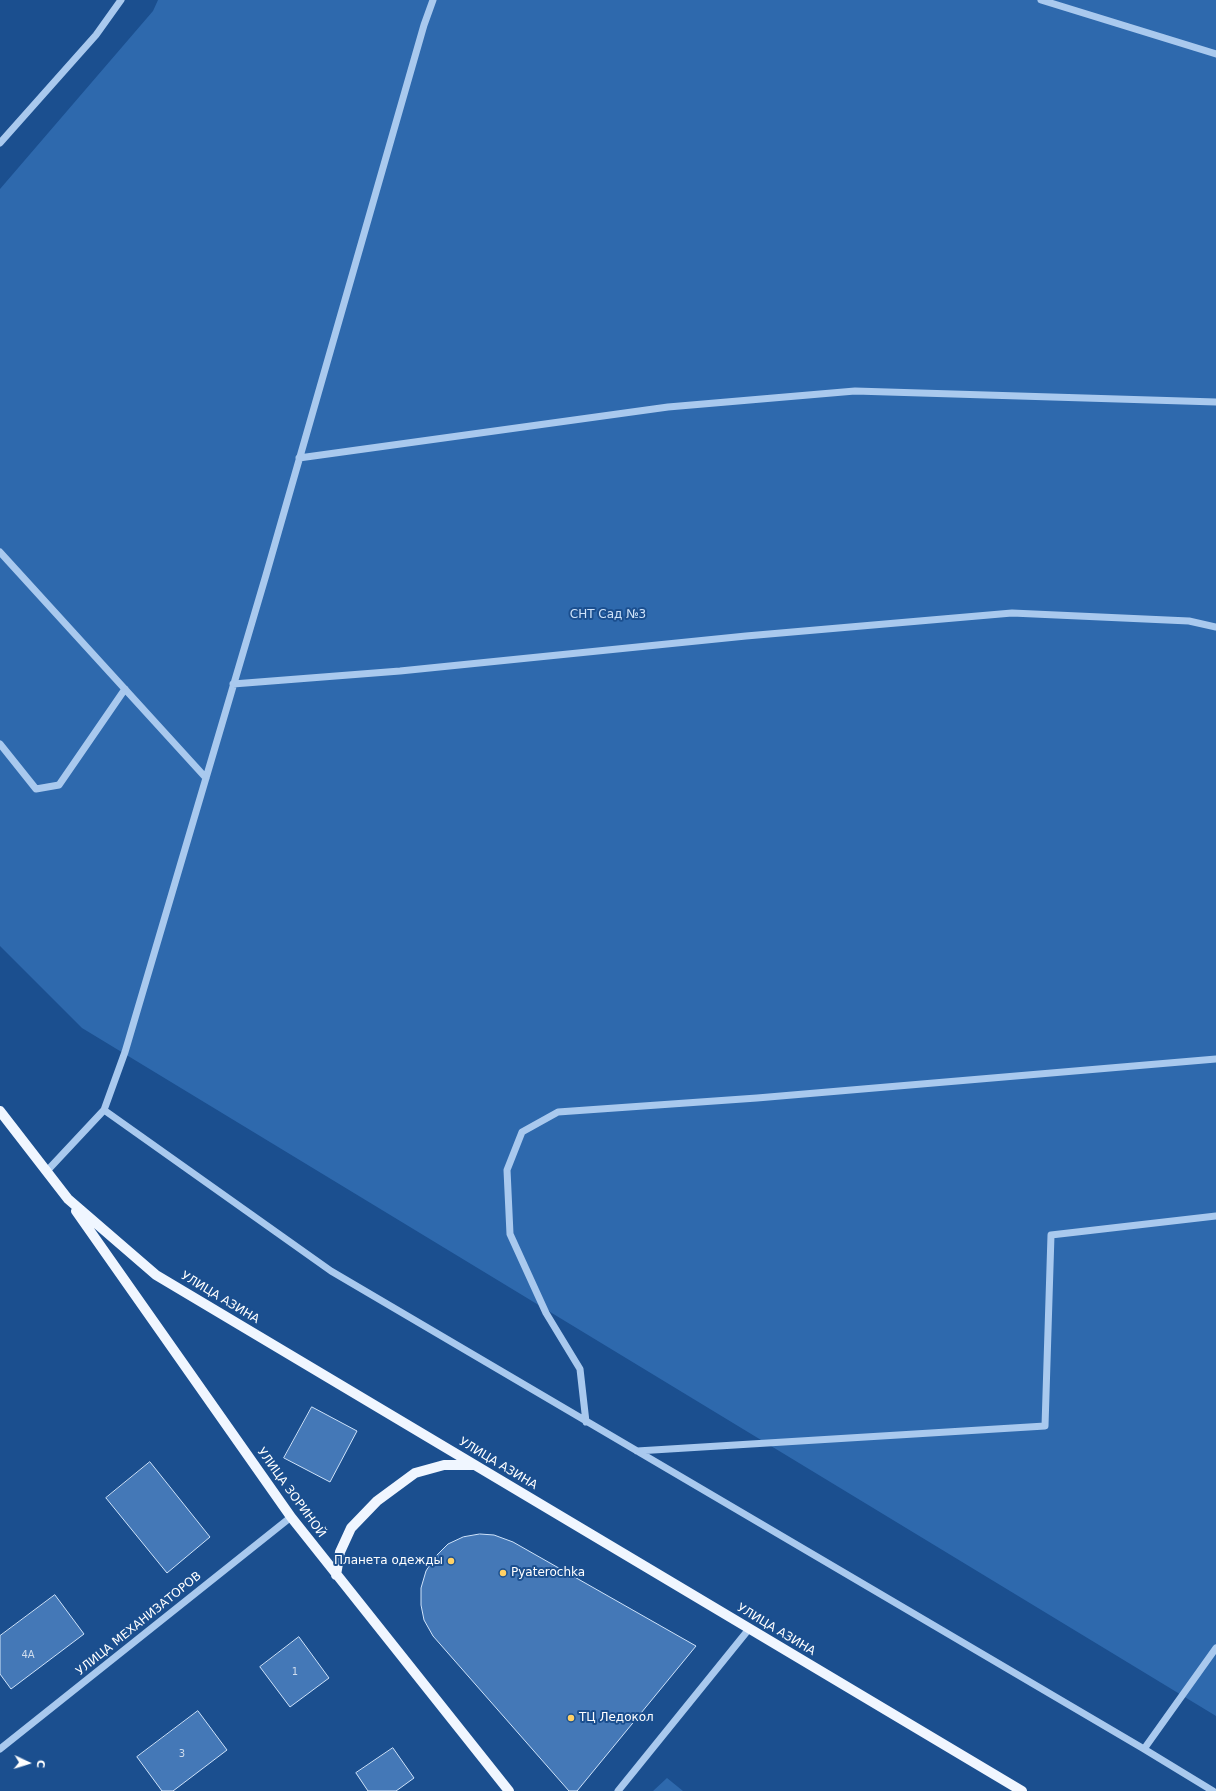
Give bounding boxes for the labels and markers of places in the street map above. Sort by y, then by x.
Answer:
place label: Планета одежды [334,1554,443,1568]
marker: Планета одежды [446,1556,456,1566]
place label: Pyaterochka [511,1566,585,1580]
marker: Pyaterochka [498,1568,508,1578]
place label: ТЦ Ледокол [579,1711,654,1725]
marker: ТЦ Ледокол [566,1713,576,1723]

